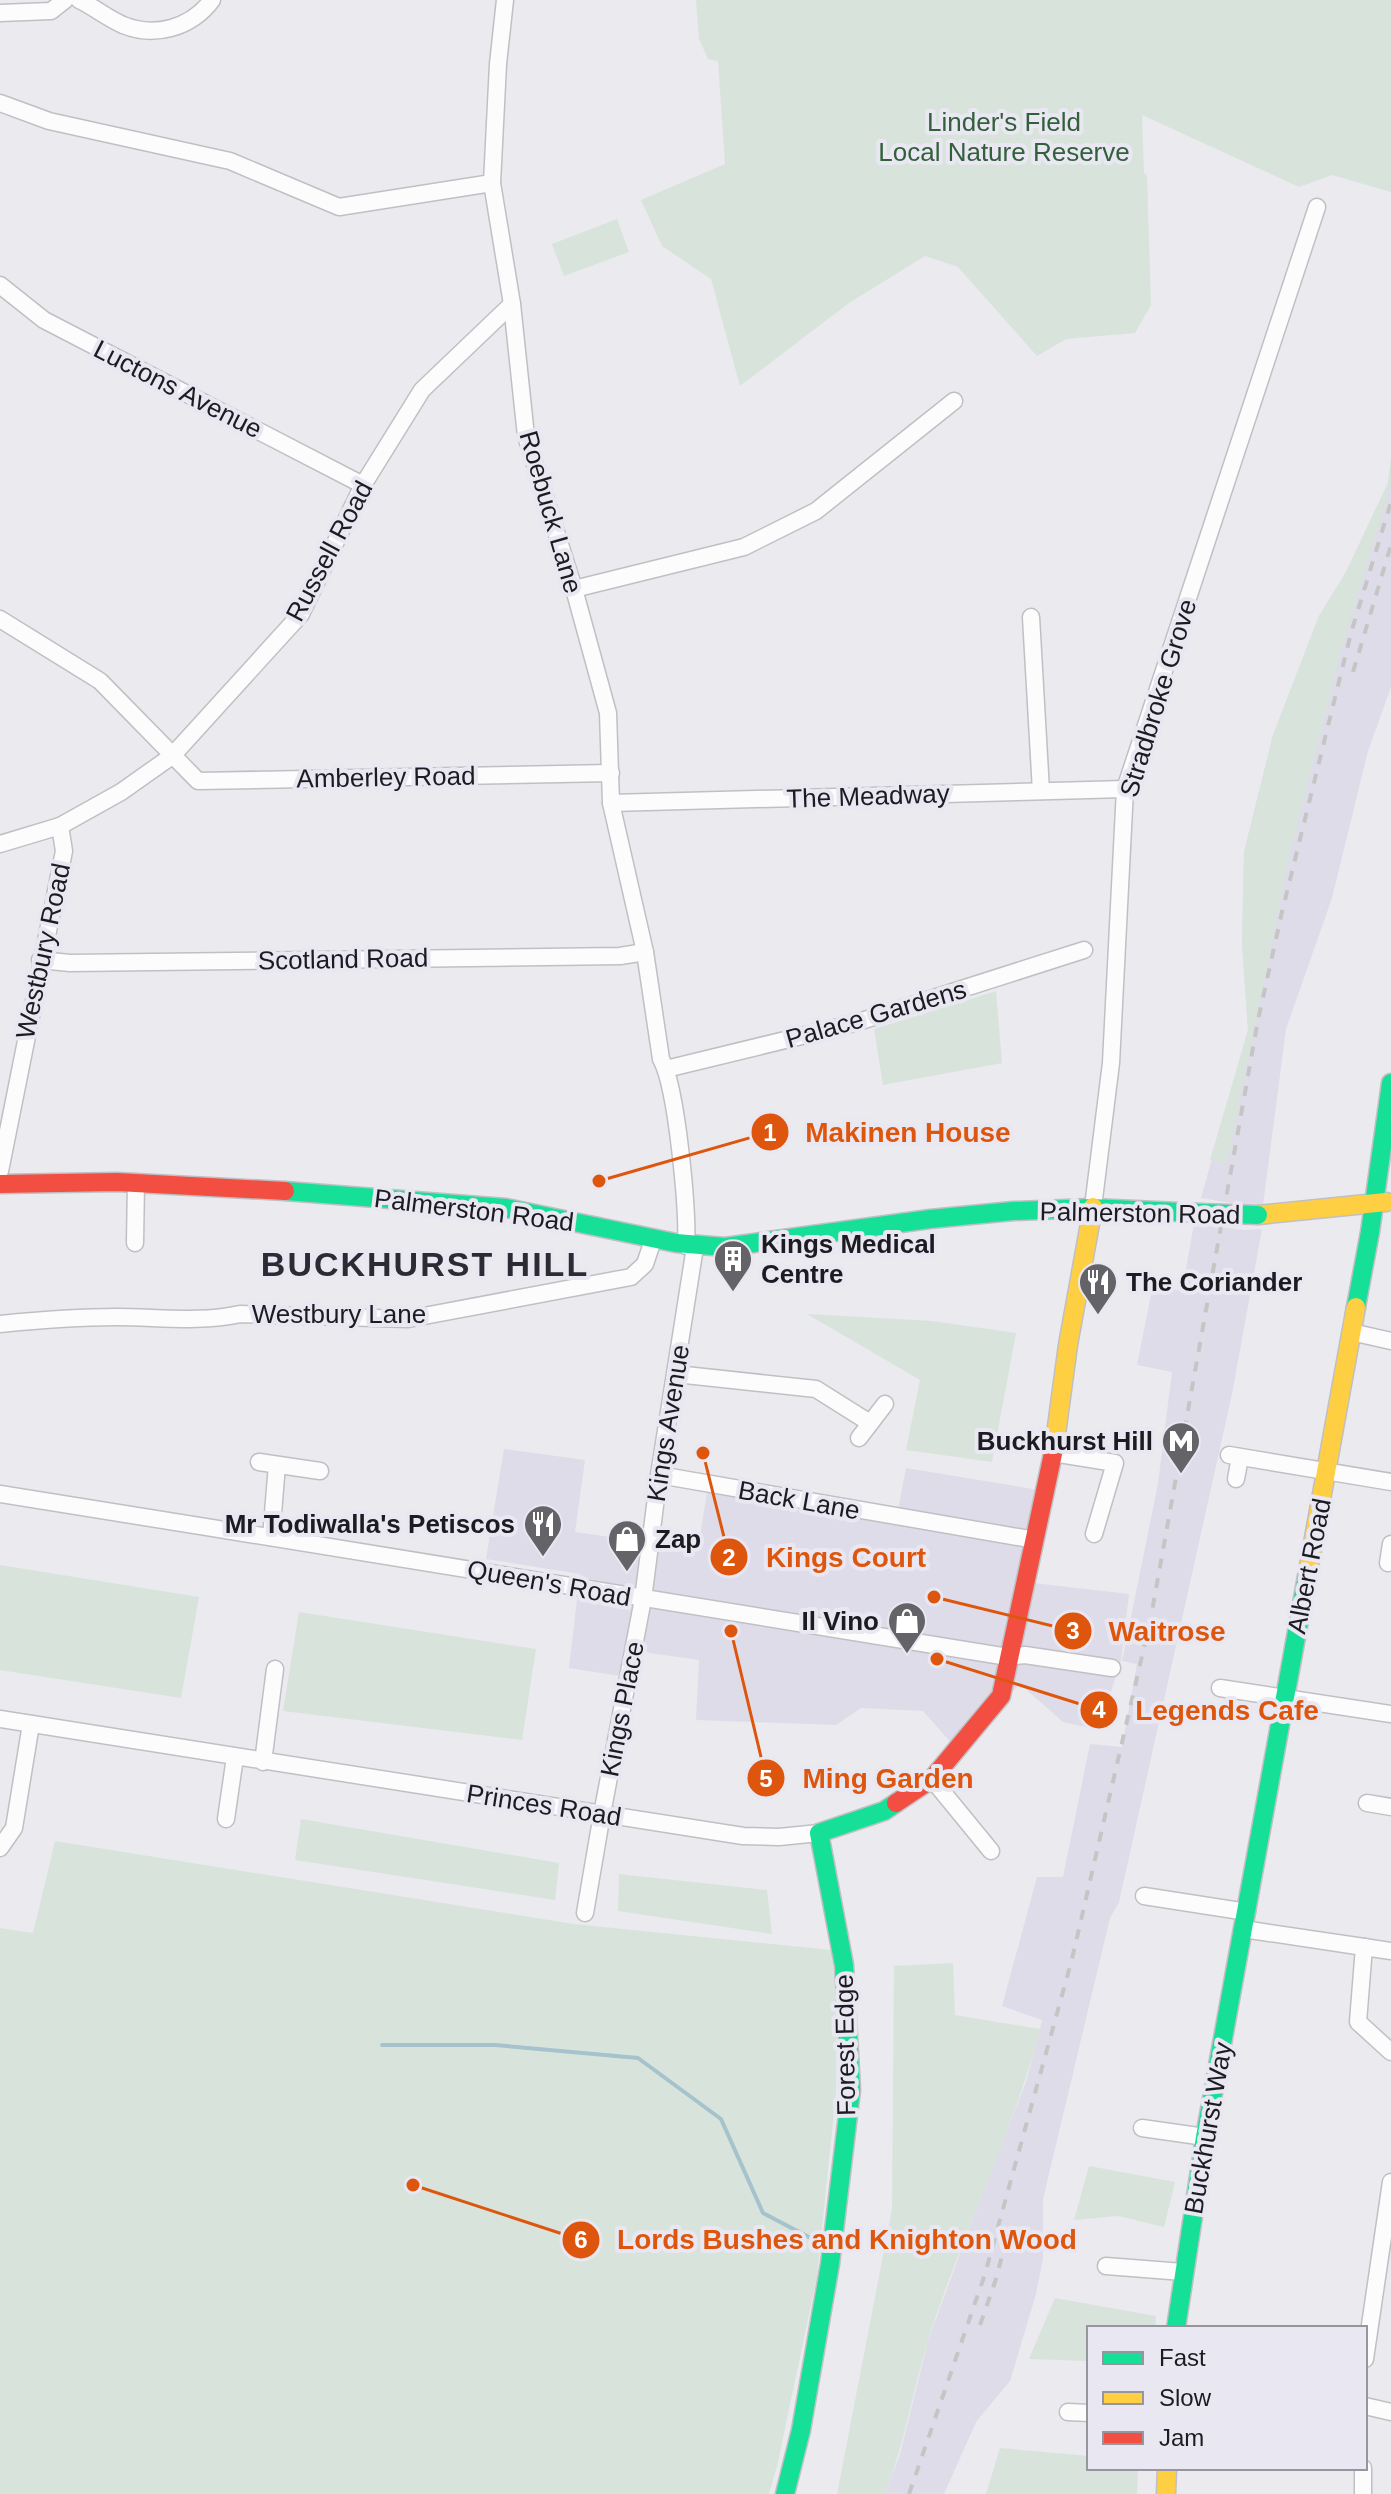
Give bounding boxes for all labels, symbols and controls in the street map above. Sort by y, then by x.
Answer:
park label: Linder's Field Local Nature Reserve [878,107,1130,167]
street label: Luctons Avenue [89,334,267,444]
street label: Roebuck Lane [513,427,589,597]
street label: Russell Road [279,476,379,626]
street label: Stradbroke Grove [1114,595,1202,801]
street label: Amberley Road [296,760,476,794]
street label: The Meadway [786,778,950,814]
street label: Westbury Road [10,860,76,1042]
street label: Scotland Road [257,943,429,975]
street label: Palace Gardens [782,974,970,1054]
callout: Makinen House [750,1106,1027,1158]
text: Makinen House [805,1117,1011,1148]
text: 1 [763,1119,777,1146]
street label: Palmerston Road [372,1183,576,1237]
street label: Palmerston Road [1039,1196,1241,1230]
place label: Kings Medical Centre [761,1229,936,1289]
building icon: Kings Medical Centre [712,1238,754,1293]
district label: BUCKHURST HILL [261,1245,589,1283]
restaurant icon: The Coriander [1077,1261,1119,1316]
place label: The Coriander [1126,1267,1302,1297]
street label: Westbury Lane [252,1299,426,1329]
street label: Kings Avenue [641,1342,695,1504]
metro station icon: Buckhurst Hill [1160,1420,1202,1475]
place label: Buckhurst Hill [977,1426,1153,1456]
street label: Back Lane [736,1475,862,1525]
street label: Albert Road [1281,1496,1337,1636]
restaurant icon: Mr Todiwalla's Petiscos [522,1503,564,1558]
place label: Mr Todiwalla's Petiscos [225,1509,515,1539]
shop icon: Zap [606,1518,648,1573]
place label: Zap [655,1524,701,1554]
callout: Kings Court [709,1531,942,1583]
text: Kings Court [766,1542,926,1573]
text: 2 [722,1544,736,1571]
street label: Queen's Road [465,1554,633,1612]
shop icon: Il Vino [886,1600,928,1655]
callout: Waitrose [1053,1605,1242,1657]
place label: Il Vino [801,1606,879,1636]
text: Waitrose [1108,1616,1226,1647]
text: 3 [1066,1617,1080,1644]
street label: Kings Place [594,1639,650,1779]
callout: Legends Cafe [1079,1684,1335,1736]
text: Legends Cafe [1135,1695,1319,1726]
text: 4 [1092,1696,1106,1723]
callout: Ming Garden [746,1752,990,1804]
text: Ming Garden [802,1763,974,1794]
text: 5 [759,1765,773,1792]
street label: Princes Road [465,1778,623,1832]
street label: Forest Edge [829,1974,861,2116]
street label: Buckhurst Way [1178,2040,1238,2216]
callout: Lords Bushes and Knighton Wood [561,2214,1093,2266]
text: Lords Bushes and Knighton Wood [617,2224,1077,2255]
text: 6 [574,2226,588,2253]
legend [1087,2326,1367,2470]
text: Fast [1159,2344,1206,2371]
text: Slow [1159,2384,1212,2411]
text: Jam [1159,2424,1204,2451]

